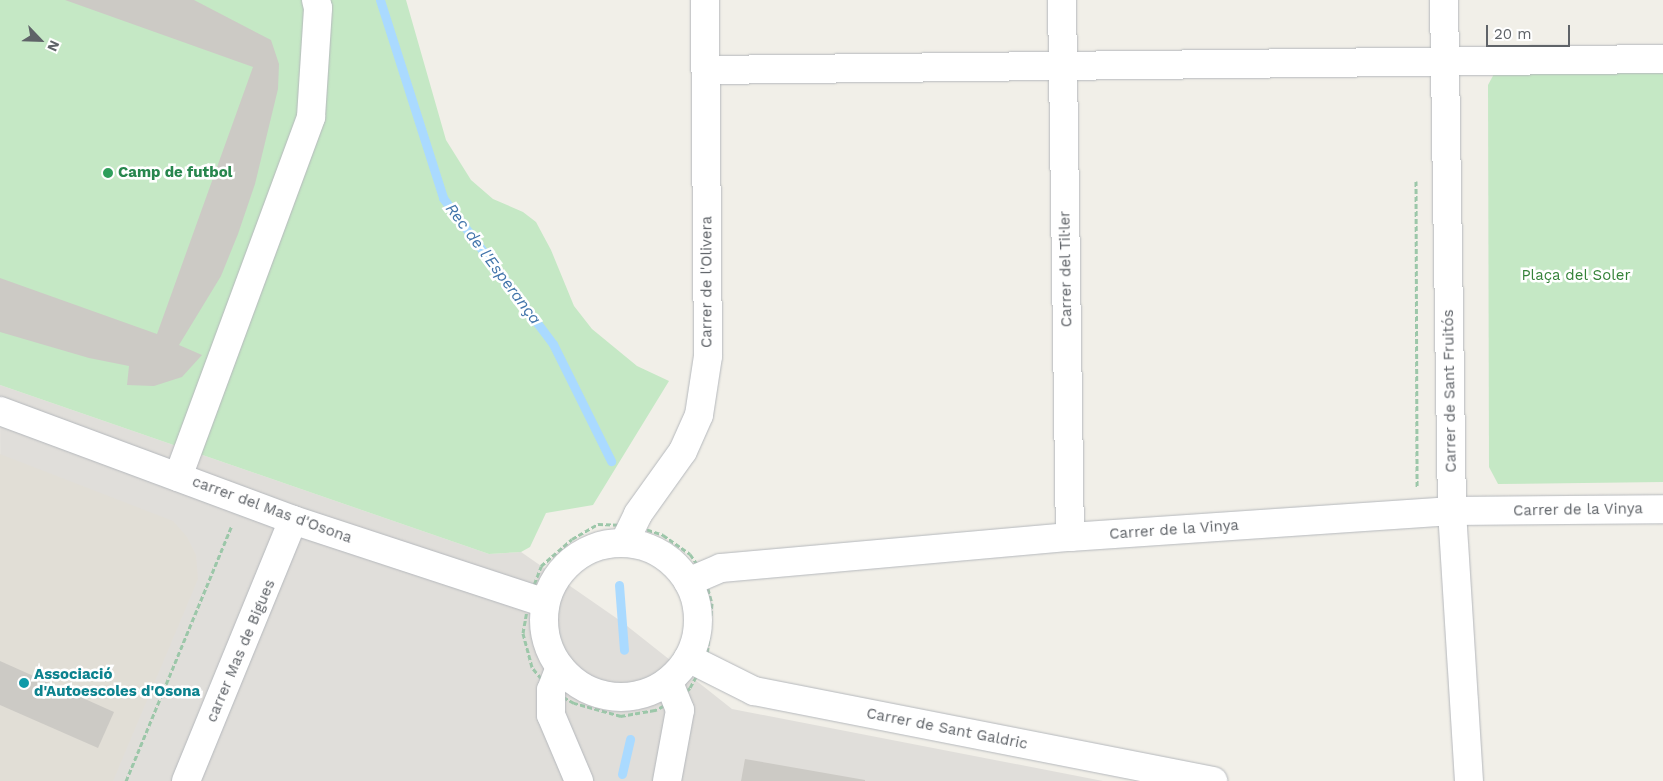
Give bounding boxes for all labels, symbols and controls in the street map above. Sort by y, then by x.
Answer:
north arrow [15,15,65,65]
scale bar [1488,15,1572,47]
text: 20 m [1494,25,1532,43]
text: N [44,38,63,54]
place label: Camp de futbol [118,164,233,182]
marker: Camp de futbol [102,167,114,179]
water label: Rec de l'Esperança [441,200,545,328]
street label: Carrer del Til·ler [1056,210,1076,328]
street label: Carrer de l'Olivera [698,216,716,348]
park label: Plaça del Soler [1521,267,1631,285]
street label: Carrer de Sant Fruitós [1440,309,1460,473]
street label: carrer del Mas d'Osona [189,473,355,547]
street label: Carrer de la Vinya [1512,500,1644,520]
street label: Carrer de la Vinya [1108,516,1240,544]
street label: carrer Mas de Bigues [203,577,279,725]
place label: Associació d'Autoescoles d'Osona [34,665,200,700]
marker: Associació d'Autoescoles d'Osona [18,677,30,689]
street label: Carrer de Sant Galdric [865,704,1029,754]

